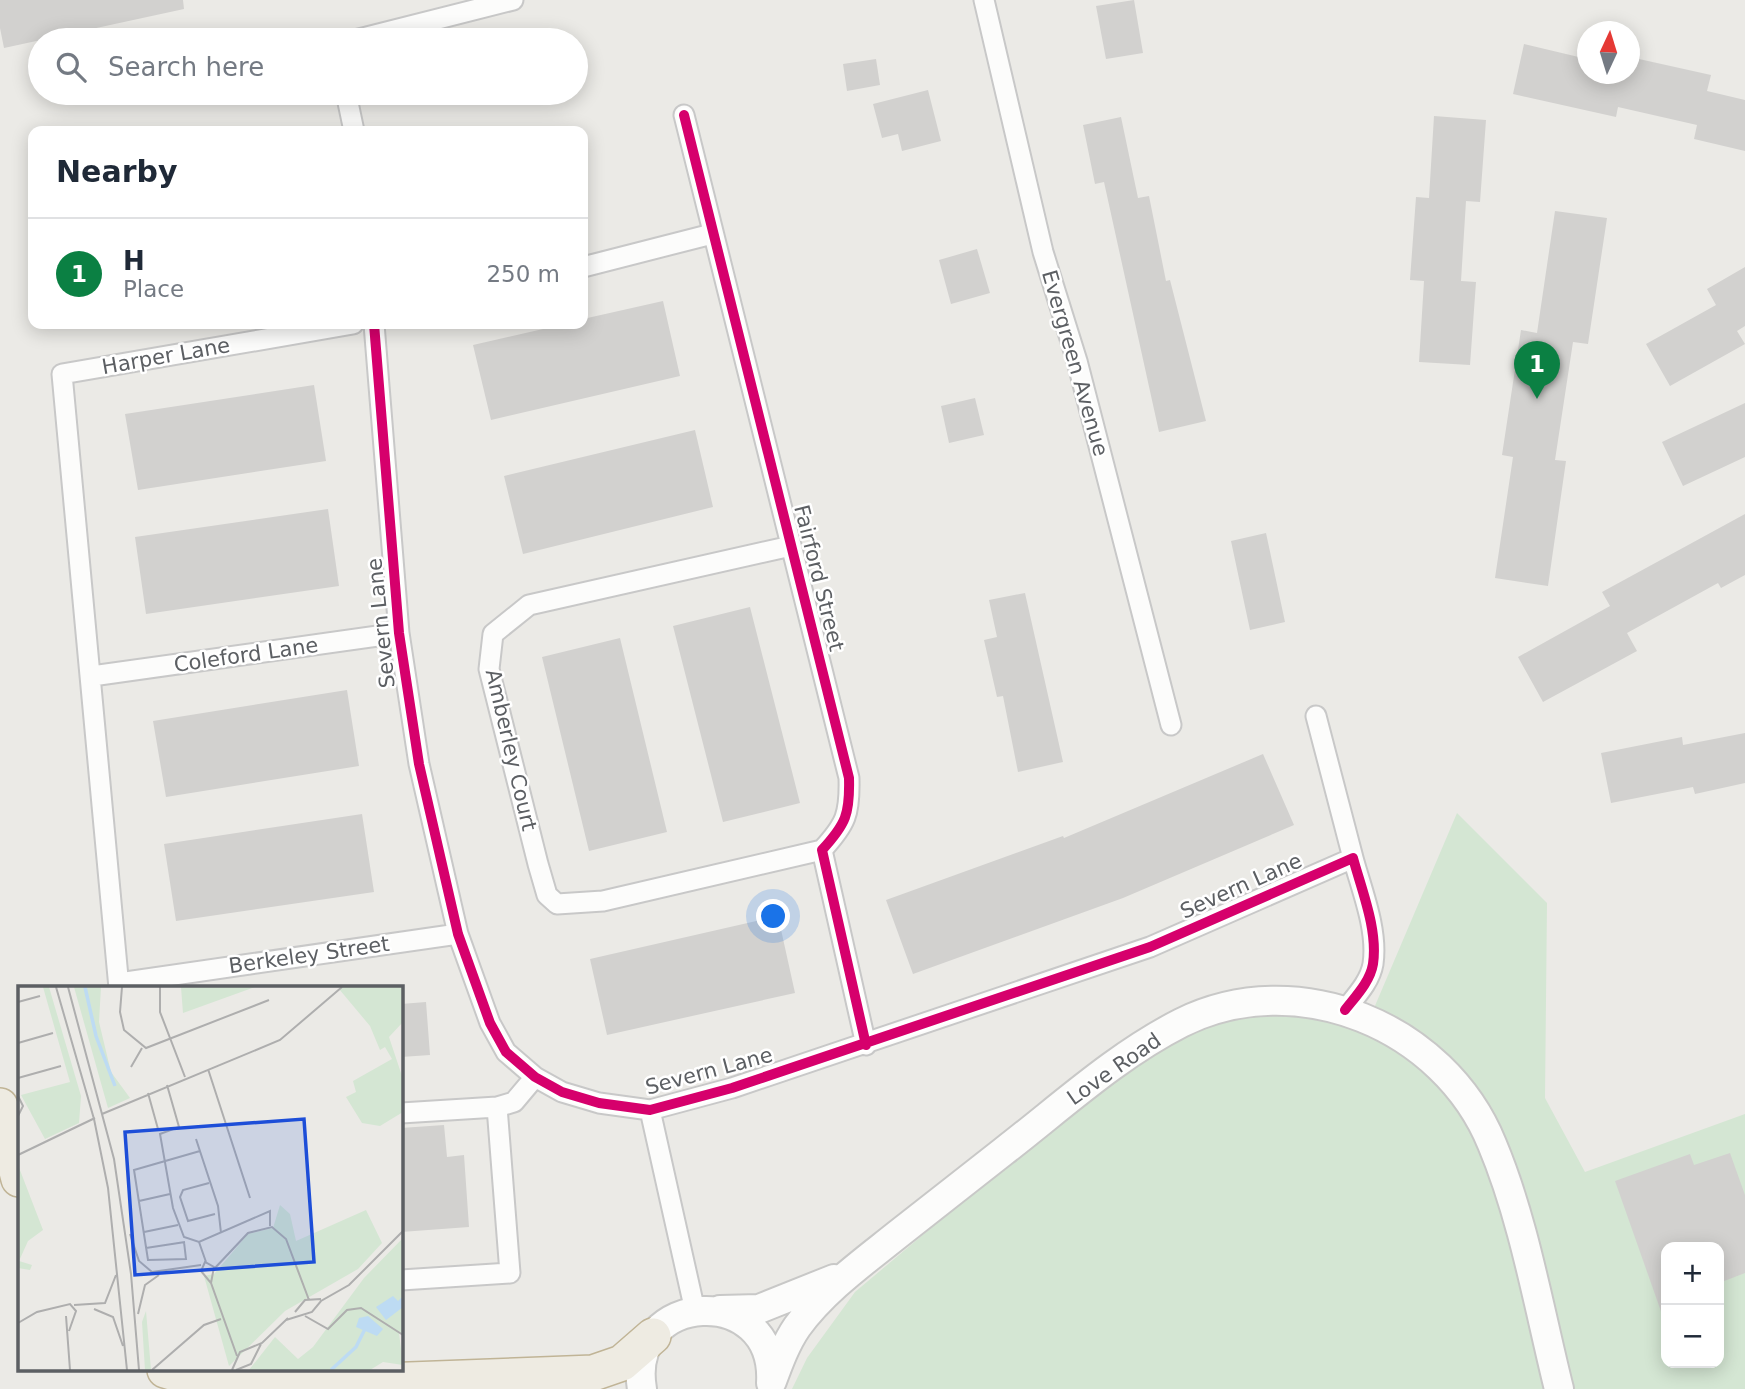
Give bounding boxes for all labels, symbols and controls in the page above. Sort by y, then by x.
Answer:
north arrow [1577,21,1640,84]
search box [28,28,588,105]
icon: search [52,48,90,86]
text: Search here [108,52,264,82]
text: Nearby [56,154,178,189]
text: H [123,246,145,276]
text: 1 [71,261,87,287]
text: 250 m [486,261,560,287]
street label: Evergreen Avenue [1037,267,1113,459]
text: Place [123,276,184,302]
street label: Harper Lane [100,333,232,379]
pin: 1 [1514,341,1560,399]
street label: Fairford Street [789,502,849,654]
street label: Severn Lane [362,557,400,689]
street label: Coleford Lane [172,633,320,677]
street label: Amberley Court [481,667,541,833]
street label: Severn Lane [1176,848,1306,924]
your location [756,899,790,933]
street label: Berkeley Street [227,932,391,978]
inset map [18,986,402,1372]
street label: Love Road [1063,1028,1165,1110]
street label: Severn Lane [643,1043,775,1099]
map controls [1661,1242,1724,1368]
button: + [1661,1242,1724,1305]
button: − [1661,1305,1724,1368]

